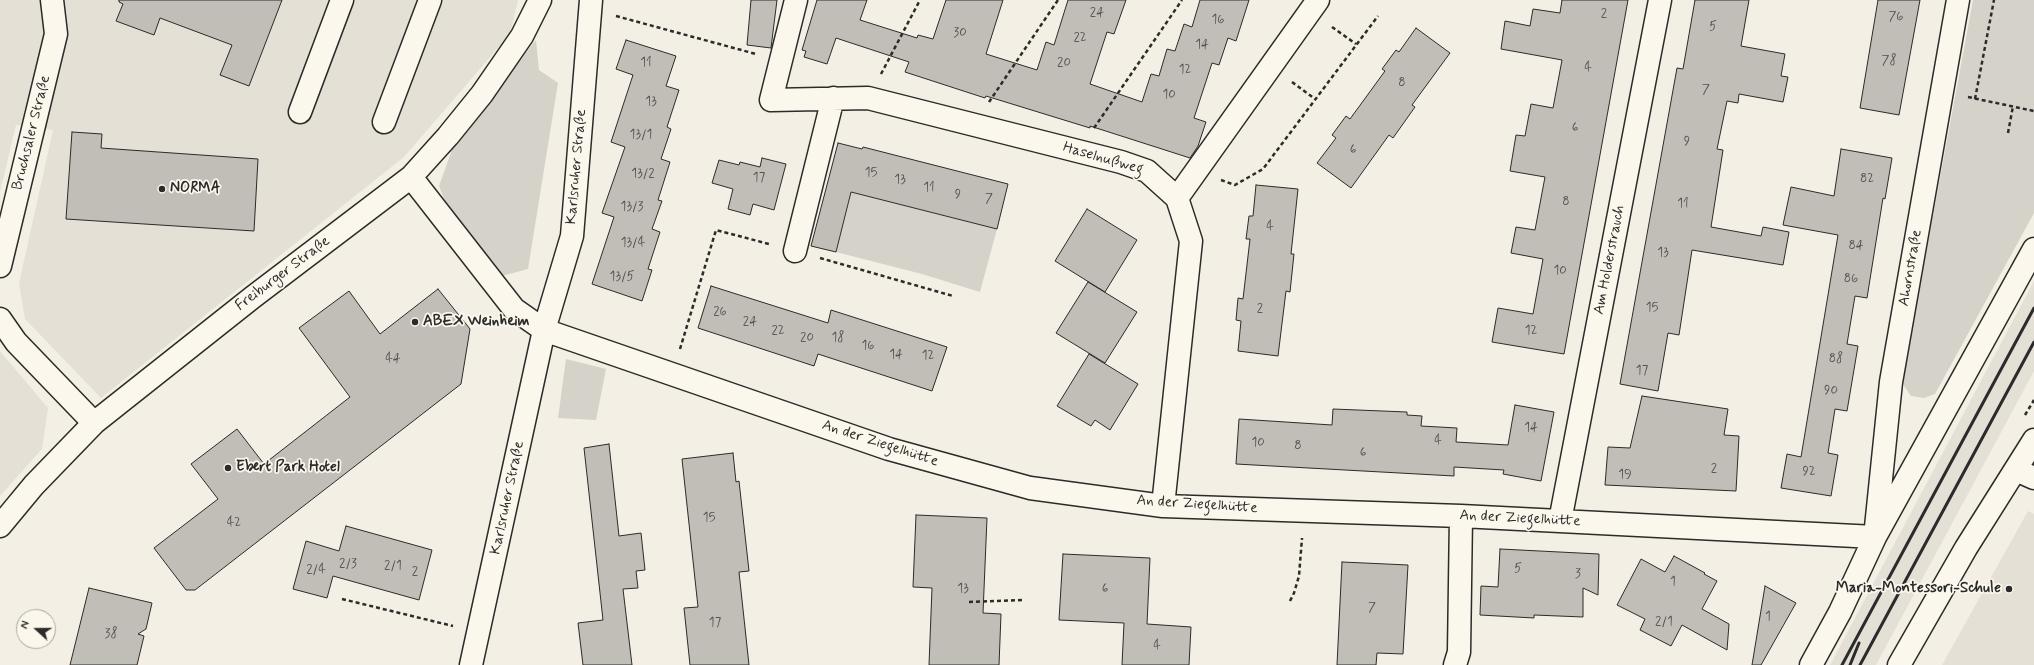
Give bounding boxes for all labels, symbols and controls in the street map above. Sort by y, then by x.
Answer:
house number: 24 [1090,5,1104,21]
house number: 2 [1601,6,1607,22]
house number: 76 [1888,9,1904,25]
house number: 16 [1212,12,1224,28]
house number: 5 [1709,19,1717,35]
house number: 30 [953,25,967,41]
house number: 22 [1073,30,1087,46]
house number: 14 [1195,37,1209,53]
house number: 78 [1881,53,1897,69]
house number: 11 [640,55,652,71]
house number: 20 [1057,55,1071,71]
house number: 4 [1584,60,1592,76]
house number: 12 [1179,62,1191,78]
street label: Bruchsaler Straße [9,74,55,192]
house number: 8 [1398,75,1406,91]
house number: 7 [1702,82,1710,98]
house number: 10 [1162,87,1176,103]
house number: 13 [645,94,657,110]
street label: Karlsruher Straße [563,109,591,225]
house number: 6 [1572,120,1578,136]
house number: 13/1 [630,127,652,143]
house number: 9 [1684,134,1690,150]
street label: Haselnußweg [1061,139,1145,179]
house number: 6 [1350,142,1356,158]
house number: 15 [865,165,877,181]
house number: 13/2 [631,166,655,182]
house number: 17 [753,170,765,186]
house number: 82 [1860,171,1874,187]
house number: 13 [894,172,906,188]
place label: NORMA [170,180,220,198]
house number: 11 [923,180,935,196]
marker: NORMA [157,184,167,194]
house number: 9 [955,187,961,203]
house number: 7 [985,191,993,207]
house number: 8 [1562,194,1570,210]
house number: 11 [1677,196,1689,212]
house number: 13/3 [621,199,643,215]
street label: Am Holderstrauch [1591,204,1629,316]
house number: 4 [1266,219,1274,235]
street label: Ahornstraße [1895,228,1927,308]
street label: Freiburger Straße [232,233,334,315]
house number: 13/4 [621,235,645,251]
house number: 84 [1848,238,1864,254]
house number: 13 [1657,245,1669,261]
house number: 10 [1553,263,1567,279]
house number: 13/5 [610,269,634,285]
house number: 86 [1844,271,1858,287]
house number: 15 [1646,300,1658,316]
house number: 2 [1257,301,1263,317]
house number: 26 [713,304,727,320]
place label: ABEX Weinheim [423,313,529,331]
house number: 24 [743,314,757,330]
marker: ABEX Weinheim [410,317,420,327]
house number: 22 [771,323,785,339]
house number: 12 [1525,323,1537,339]
house number: 20 [800,330,814,346]
house number: 18 [832,330,844,346]
house number: 16 [862,338,874,354]
house number: 14 [889,347,903,363]
house number: 12 [922,348,934,364]
house number: 44 [385,351,401,367]
house number: 88 [1829,351,1843,367]
house number: 17 [1636,363,1648,379]
house number: 90 [1824,383,1838,399]
street label: An der Ziegelhütte [819,417,941,471]
house number: 14 [1524,420,1538,436]
house number: 4 [1434,433,1442,449]
house number: 10 [1251,435,1265,451]
house number: 8 [1294,438,1302,454]
street label: Karlsruher Straße [487,440,529,556]
house number: 6 [1360,445,1366,461]
place label: Ebert Park Hotel [236,459,340,477]
house number: 2 [1711,461,1717,477]
marker: Ebert Park Hotel [223,463,233,473]
house number: 92 [1802,464,1816,480]
house number: 19 [1618,467,1632,483]
street label: An der Ziegelhütte [1136,492,1258,518]
street label: An der Ziegelhütte [1459,507,1581,531]
house number: 15 [703,510,715,526]
house number: 42 [227,515,241,531]
house number: 2/3 [339,556,357,572]
house number: 2/1 [384,558,402,574]
house number: 5 [1514,561,1522,577]
house number: 2/4 [306,562,326,578]
house number: 2 [412,564,418,580]
house number: 3 [1575,566,1581,582]
house number: 1 [1670,574,1676,590]
place label: Maria-Montessori-Schule [1836,580,2001,598]
house number: 13 [957,581,969,597]
house number: 6 [1102,581,1108,597]
marker: Maria-Montessori-Schule [2004,584,2014,594]
house number: 7 [1368,600,1376,616]
north arrow [16,609,56,649]
house number: 1 [1765,609,1771,625]
house number: 2/1 [1655,614,1673,630]
house number: 17 [709,615,721,631]
text: N [18,619,34,631]
house number: 38 [105,626,117,642]
house number: 4 [1153,638,1161,654]

